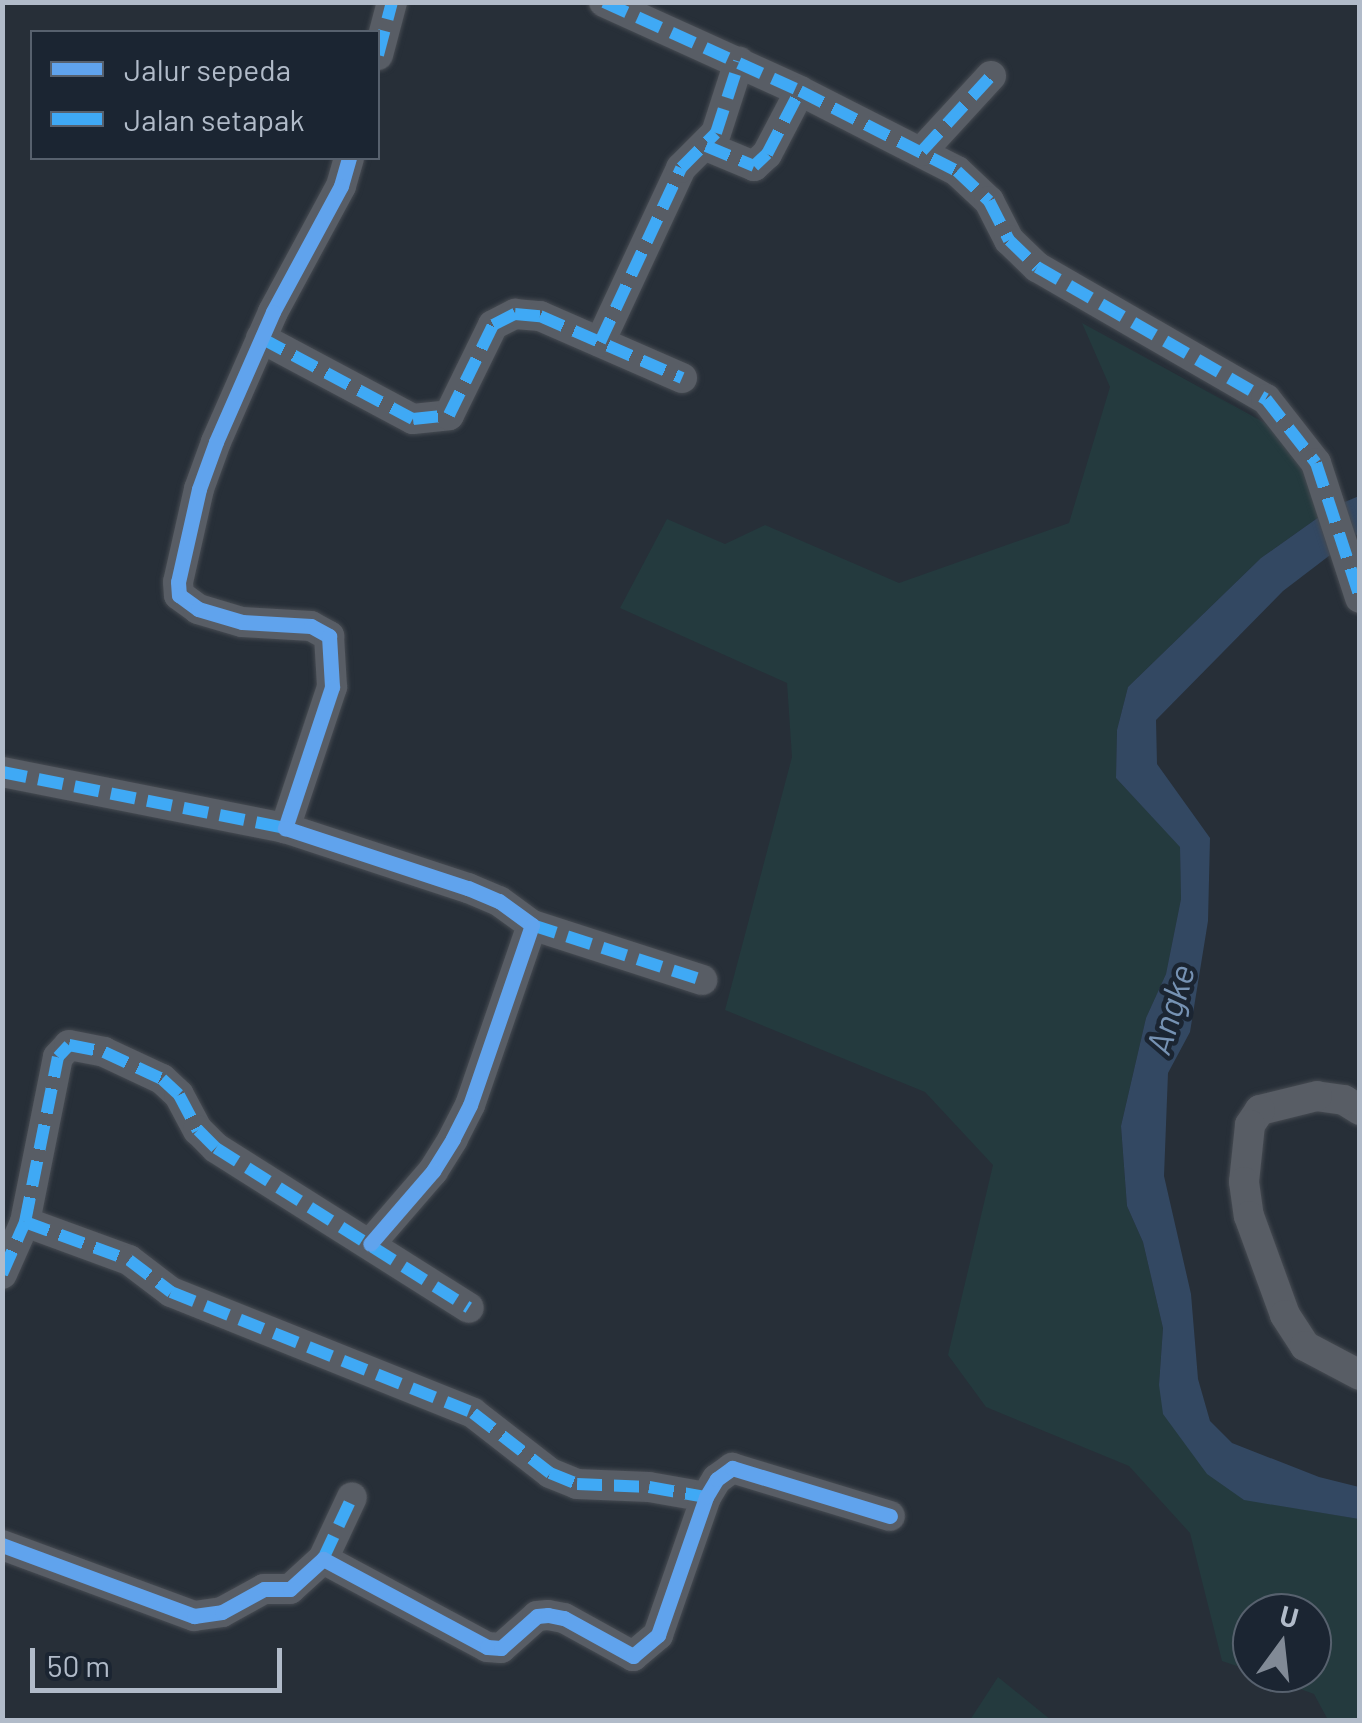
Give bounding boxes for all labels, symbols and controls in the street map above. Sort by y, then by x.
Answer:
legend [30,30,380,160]
text: Jalur sepeda [124,51,291,87]
text: Jalan setapak [124,101,304,137]
water label: Angke [1136,959,1202,1059]
north arrow [1232,1593,1332,1693]
text: U [1276,1597,1302,1635]
scale bar [35,1628,288,1690]
text: 50 m [47,1647,110,1683]

